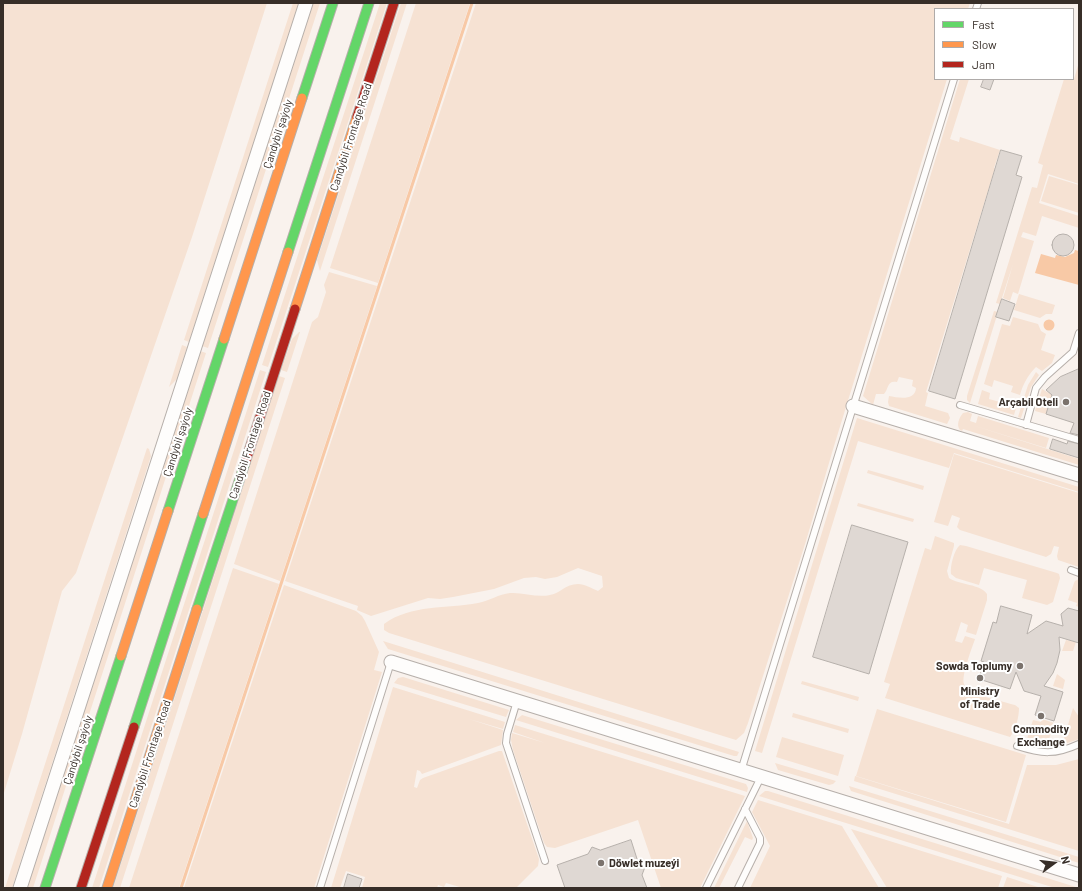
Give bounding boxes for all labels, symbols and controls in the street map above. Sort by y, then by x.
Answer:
legend [934,8,1074,80]
text: Fast [972,17,995,31]
text: Slow [972,37,997,51]
text: Jam [972,57,995,71]
street label: Candybil Frontage Road [327,81,375,193]
street label: Çandybil şaýoly [261,98,295,170]
street label: Candybil Frontage Road [226,389,274,501]
place label: Arçabil Oteli [998,395,1058,409]
marker: Arçabil Oteli [1061,397,1071,407]
street label: Çandybil şaýoly [161,406,195,478]
place label: Sowda Toplumy [936,659,1012,673]
marker: Sowda Toplumy [1015,661,1025,671]
marker: Ministry of Trade [975,673,985,683]
place label: Ministry of Trade [960,684,1000,710]
street label: Candybil Frontage Road [126,698,174,810]
marker: Commodity Exchange [1036,711,1046,721]
street label: Çandybil şaýoly [61,714,95,786]
place label: Commodity Exchange [1013,722,1069,748]
north arrow [1034,843,1074,883]
text: N [1059,855,1073,865]
place label: Döwlet muzeýi [609,856,679,870]
marker: Döwlet muzeýi [596,858,606,868]

